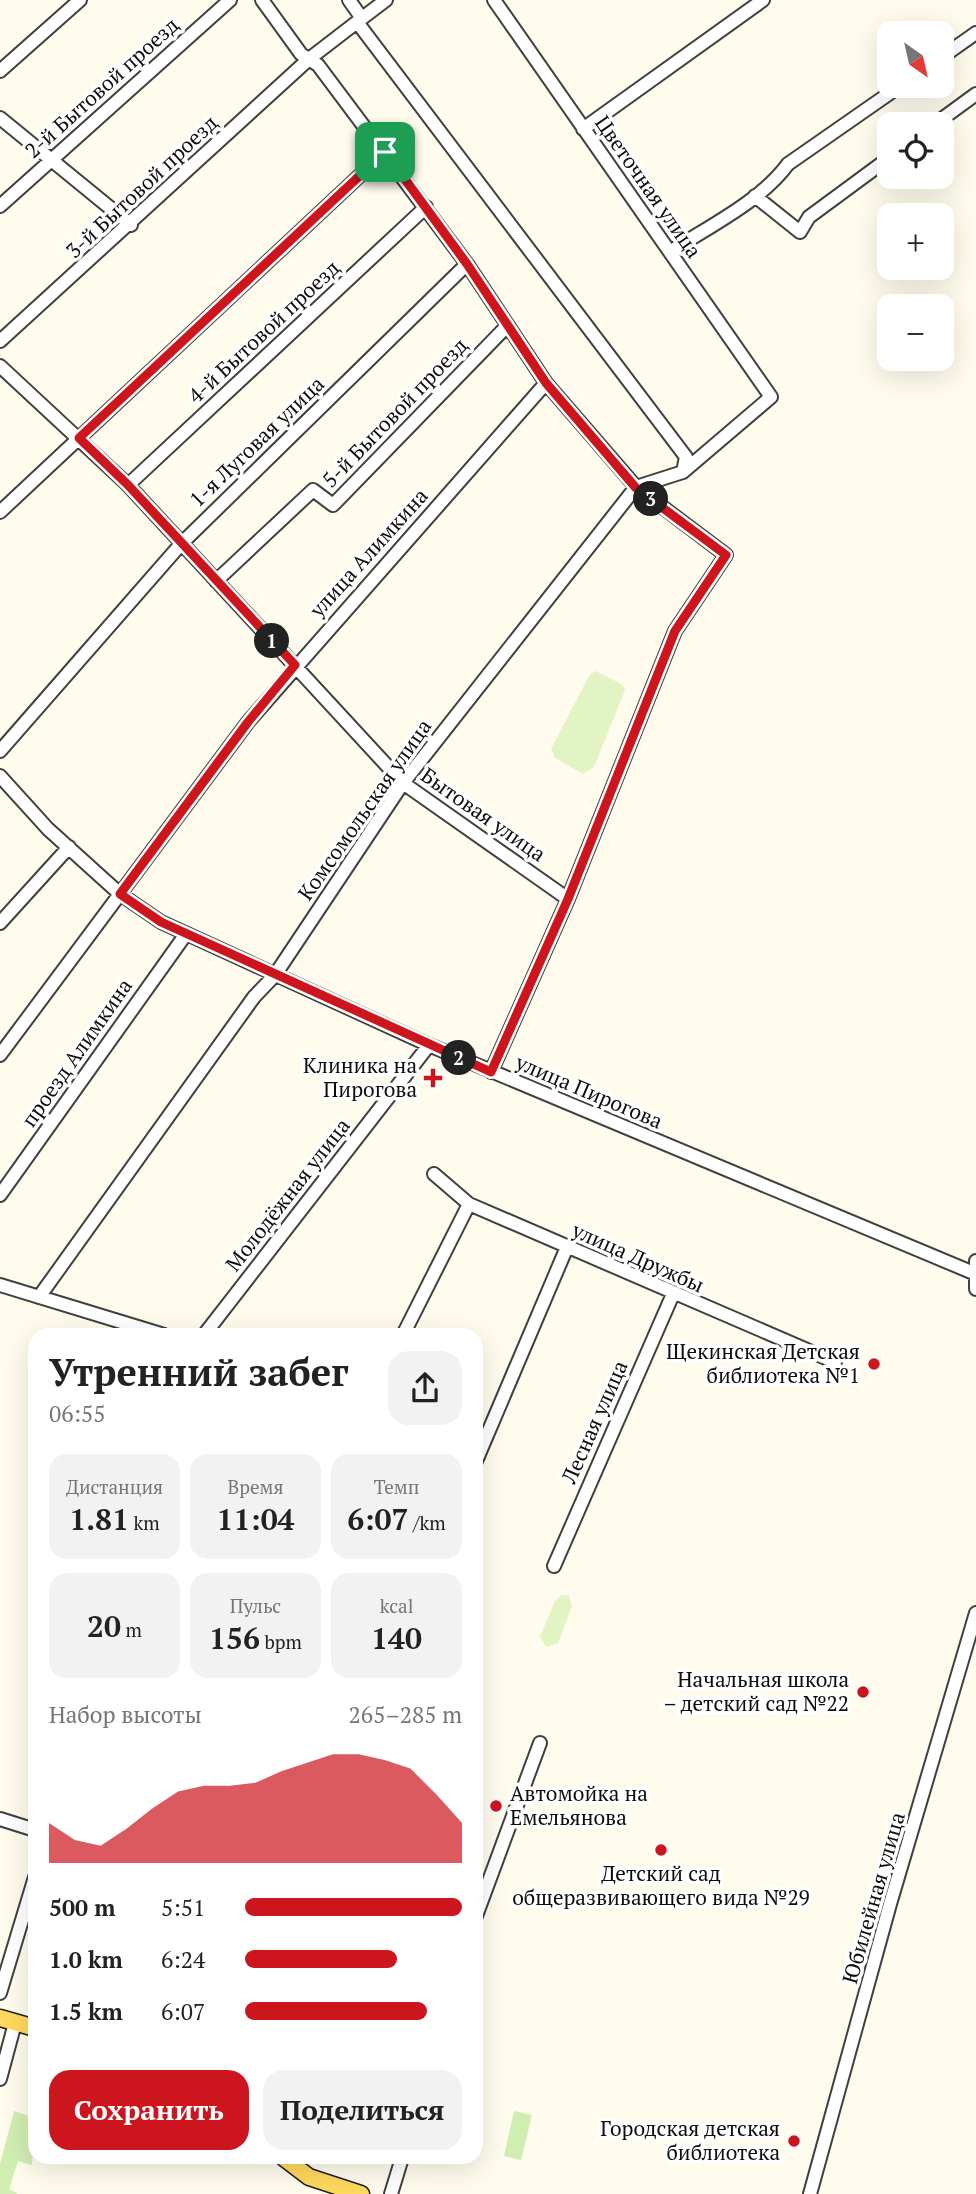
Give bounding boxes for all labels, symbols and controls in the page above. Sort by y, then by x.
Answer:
street label: 2-й Бытовой проезд [18,11,184,164]
north arrow [877,21,954,98]
map controls [877,21,954,371]
street label: 3-й Бытовой проезд [59,109,223,264]
street label: Цветочная улица [589,110,709,264]
button: locate [877,112,954,189]
pin [355,122,415,182]
icon: arrive [366,133,404,171]
button: + [877,203,954,280]
street label: 4-й Бытовой проезд [181,254,345,409]
button: − [877,294,954,371]
street label: 5-й Бытовой проезд [315,331,473,493]
street label: 1-я Луговая улица [183,369,330,513]
street label: улица Алимкина [302,482,434,623]
pin: 3 [634,482,668,516]
text: 3 [645,486,656,511]
pin: 1 [254,624,290,658]
text: 1 [266,628,277,653]
street label: Комсомольская улица [291,713,438,906]
street label: Бытовая улица [416,761,552,868]
street label: проезд Алимкина [14,972,138,1132]
pin: 2 [442,1040,476,1076]
text: 2 [453,1045,464,1070]
street label: улица Пирогова [511,1047,667,1135]
place label: Клиника на Пирогова [303,1051,417,1103]
marker: Клиника на Пирогова [423,1068,443,1088]
street label: Молодёжная улица [219,1112,356,1277]
street label: улица Дружбы [567,1215,709,1299]
place label: Щекинская Детская библиотека №1 [666,1337,860,1389]
text: Утренний забег [49,1347,349,1397]
button: share [388,1351,462,1425]
street label: Лесная улица [554,1355,634,1488]
marker: Щекинская Детская библиотека №1 [866,1356,882,1372]
text: 06:55 [49,1398,106,1429]
text: Дистанция [66,1474,163,1499]
text: Время [227,1474,284,1499]
text: Темп [374,1474,419,1499]
text: 1.81 [69,1499,129,1539]
text: 11:04 [216,1499,295,1539]
text: 6:07 [347,1499,408,1539]
text: km [129,1510,160,1535]
text: /km [408,1510,446,1535]
text: Пульс [230,1593,281,1618]
text: kcal [380,1593,413,1618]
text: 20 [87,1606,121,1646]
text: m [121,1617,142,1642]
text: 156 [209,1618,260,1658]
text: 140 [371,1618,422,1658]
text: bpm [260,1629,302,1654]
place label: Начальная школа – детский сад №22 [663,1665,849,1717]
marker: Начальная школа – детский сад №22 [855,1684,871,1700]
text: Набор высоты [49,1699,202,1730]
text: 265–285 m [349,1699,462,1730]
place label: Автомойка на Емельянова [510,1779,648,1831]
marker: Автомойка на Емельянова [488,1798,504,1814]
street label: Юбилейная улица [835,1808,911,1987]
marker: Детский сад общеразвивающего вида №29 [653,1842,669,1858]
place label: Детский сад общеразвивающего вида №29 [512,1859,810,1911]
text: 500 m [49,1892,115,1923]
text: 5:51 [161,1892,205,1923]
text: 1.0 km [49,1944,123,1975]
text: 6:24 [161,1944,205,1975]
text: 1.5 km [49,1996,123,2027]
text: 6:07 [161,1996,205,2027]
button: Сохранить [49,2070,249,2150]
button: Поделиться [263,2070,462,2150]
place label: Городская детская библиотека [600,2114,780,2166]
marker: Городская детская библиотека [786,2133,802,2149]

